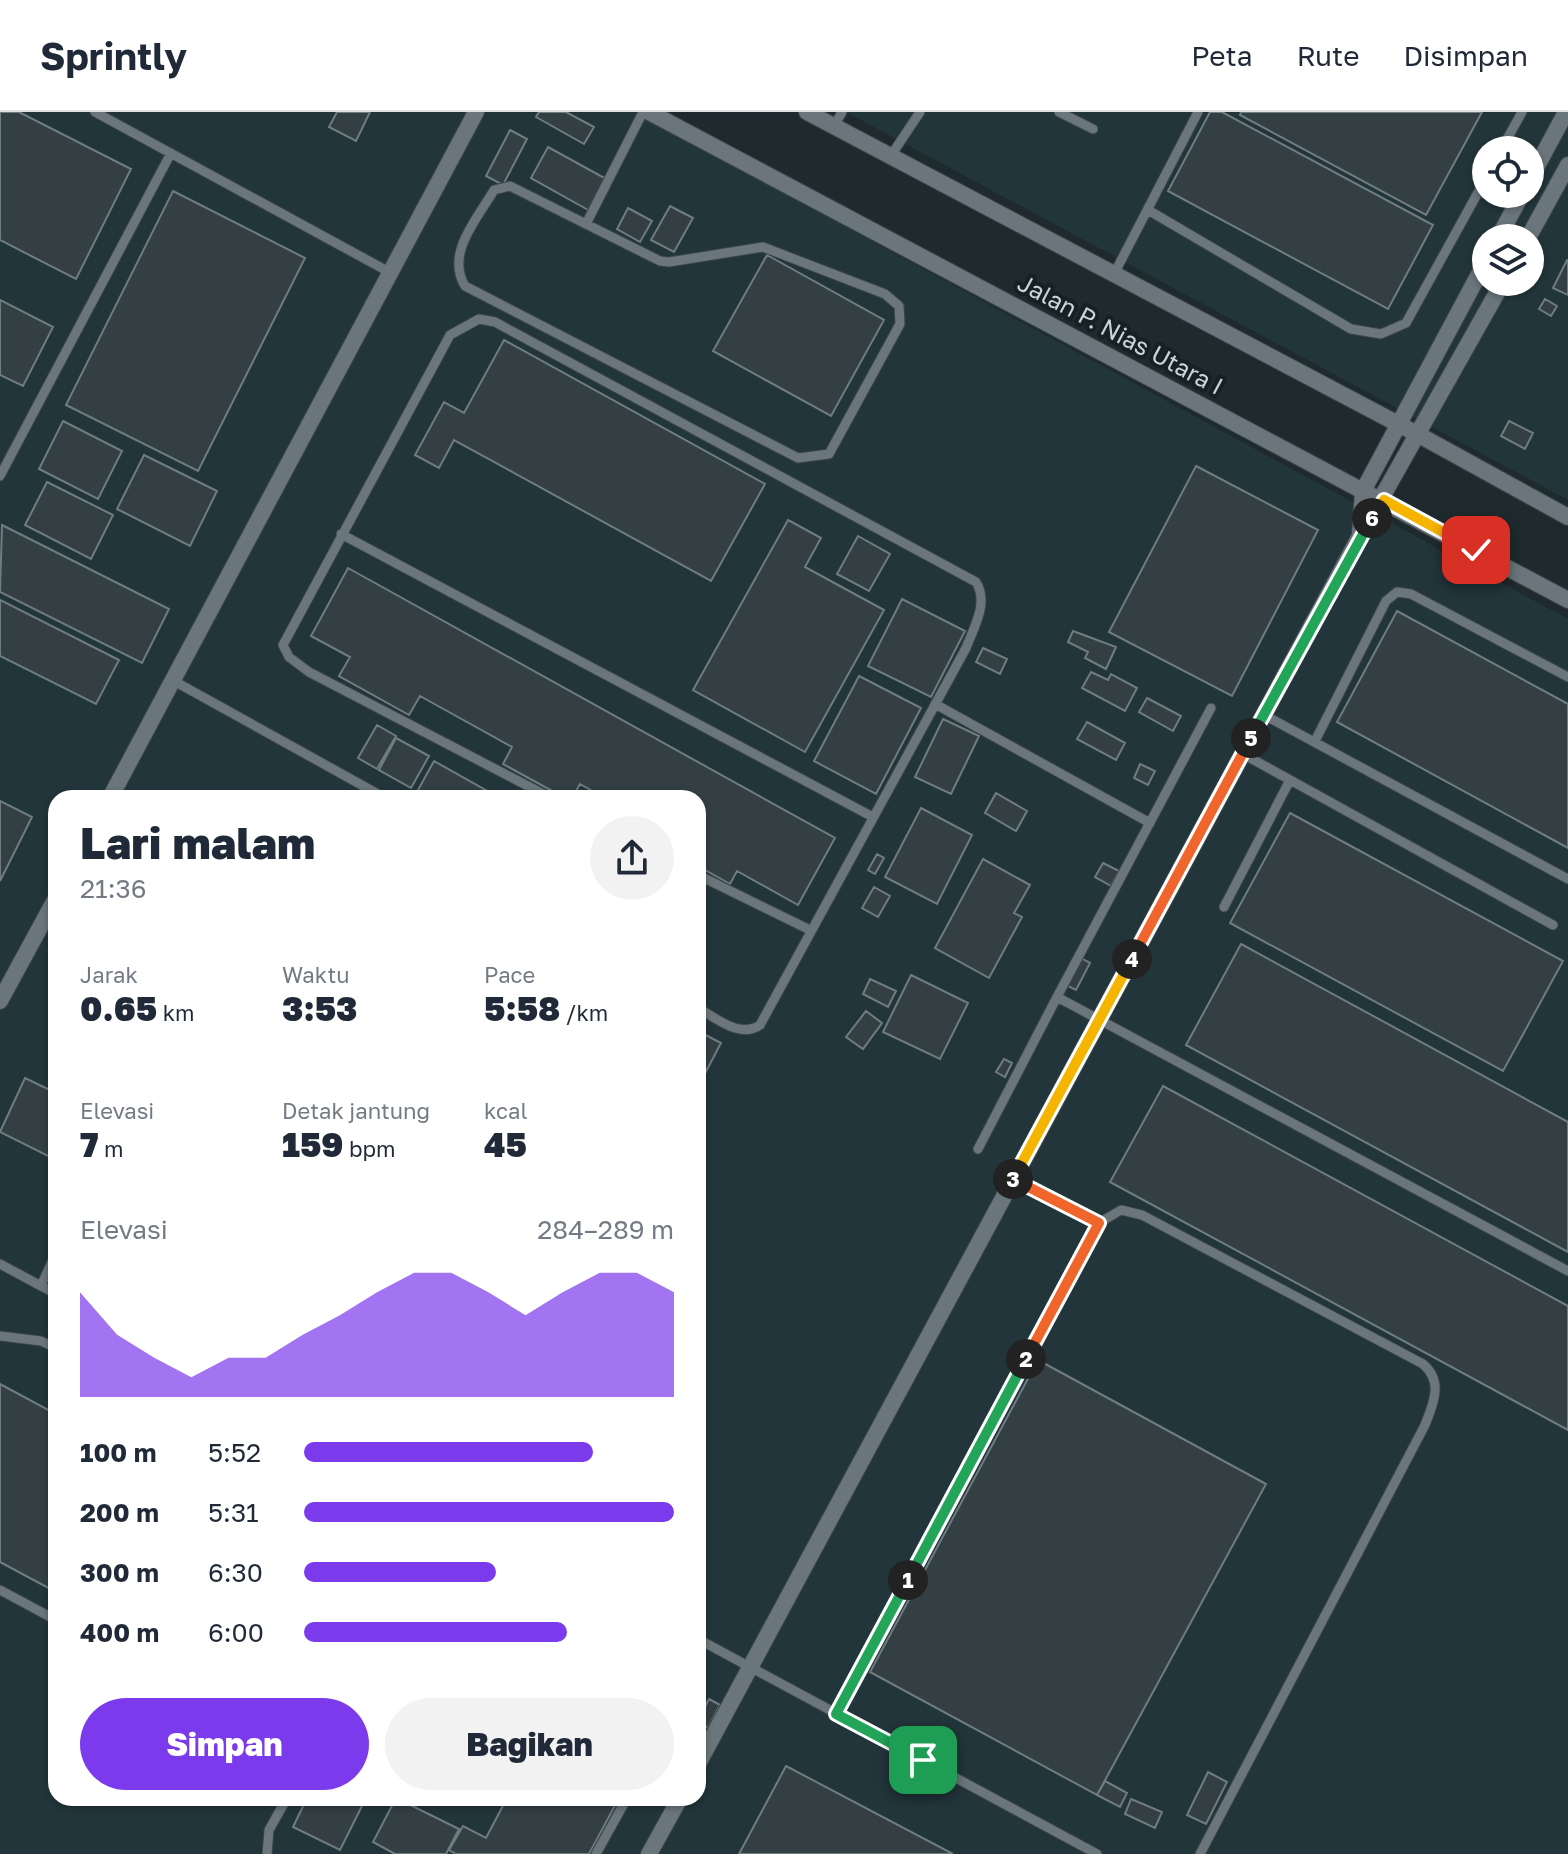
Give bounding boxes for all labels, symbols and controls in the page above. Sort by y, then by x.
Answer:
text: Sprintly [40,33,187,78]
text: Peta [1191,39,1253,72]
text: Rute [1297,39,1360,72]
text: Disimpan [1404,39,1528,72]
map controls [1472,136,1544,296]
button: locate [1472,136,1544,208]
button: layers [1472,224,1544,296]
street label: Jalan P. Nias Utara I [1013,267,1228,400]
pin: 6 [1352,498,1392,538]
text: 6 [1365,504,1379,531]
pin [1442,516,1510,584]
icon: check [1454,528,1498,572]
pin: 5 [1231,718,1271,758]
text: 5 [1244,724,1258,751]
text: Lari malam [80,816,315,869]
button: share [590,816,674,900]
text: 21:36 [80,873,146,904]
pin: 4 [1112,939,1152,979]
text: 4 [1125,945,1139,972]
text: Jarak [80,961,138,988]
text: Waktu [282,961,350,988]
text: Pace [484,961,535,988]
text: 0.65 [80,988,157,1028]
text: 3:53 [282,988,357,1028]
text: 5:58 [484,988,560,1028]
text: km [157,999,195,1026]
text: /km [560,999,608,1026]
text: Elevasi [80,1097,154,1124]
text: Detak jantung [282,1097,430,1124]
text: kcal [484,1097,527,1124]
text: 7 [80,1124,99,1164]
text: 159 [282,1124,343,1164]
text: 45 [484,1124,527,1164]
text: m [99,1135,124,1162]
text: bpm [343,1135,396,1162]
pin: 3 [993,1159,1033,1199]
text: 3 [1006,1165,1020,1192]
text: Elevasi [80,1214,168,1245]
text: 284–289 m [537,1214,674,1245]
pin: 2 [1006,1339,1046,1379]
text: 2 [1019,1345,1033,1372]
text: 100 m [80,1437,156,1468]
text: 5:52 [208,1437,261,1468]
text: 200 m [80,1497,159,1528]
text: 5:31 [208,1497,259,1528]
text: 300 m [80,1557,159,1588]
text: 6:30 [208,1557,263,1588]
pin: 1 [888,1560,928,1600]
text: 1 [902,1566,914,1593]
text: 400 m [80,1617,159,1648]
text: 6:00 [208,1617,264,1648]
button: Simpan [80,1698,369,1790]
button: Bagikan [385,1698,674,1790]
pin [889,1726,957,1794]
icon: arrive [901,1738,945,1782]

